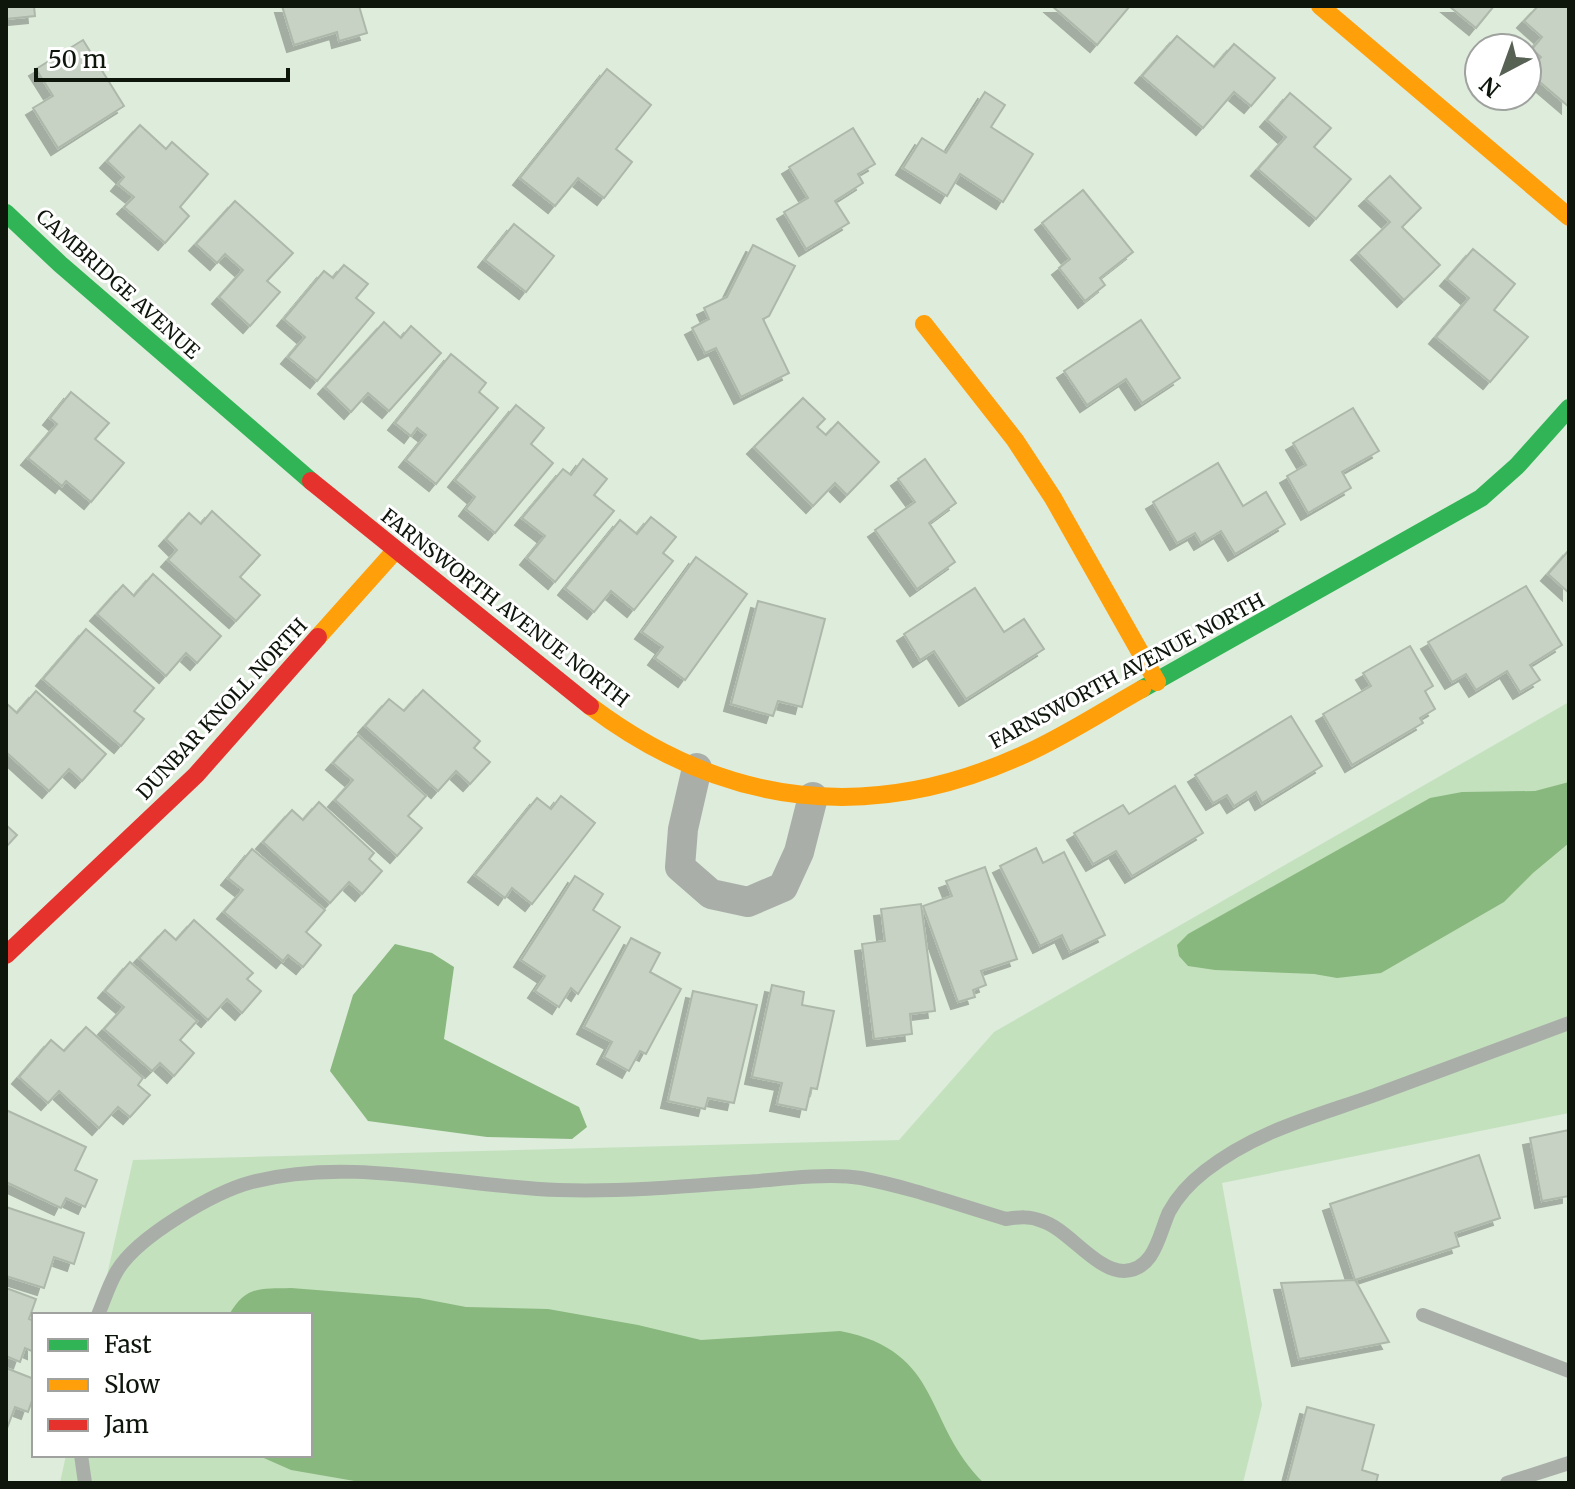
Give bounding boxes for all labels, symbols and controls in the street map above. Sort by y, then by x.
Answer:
scale bar [36,32,288,82]
north arrow [1463,32,1543,112]
text: 50 m [48,44,107,75]
text: N [1474,70,1506,103]
street label: CAMBRIDGE AVENUE [31,204,206,364]
street label: FARNSWORTH AVENUE NORTH [376,503,634,712]
street label: FARNSWORTH AVENUE NORTH [985,587,1268,754]
street label: DUNBAR KNOLL NORTH [131,613,312,804]
legend [32,1313,312,1457]
text: Fast [104,1329,152,1360]
text: Slow [104,1369,160,1400]
text: Jam [103,1409,149,1440]

